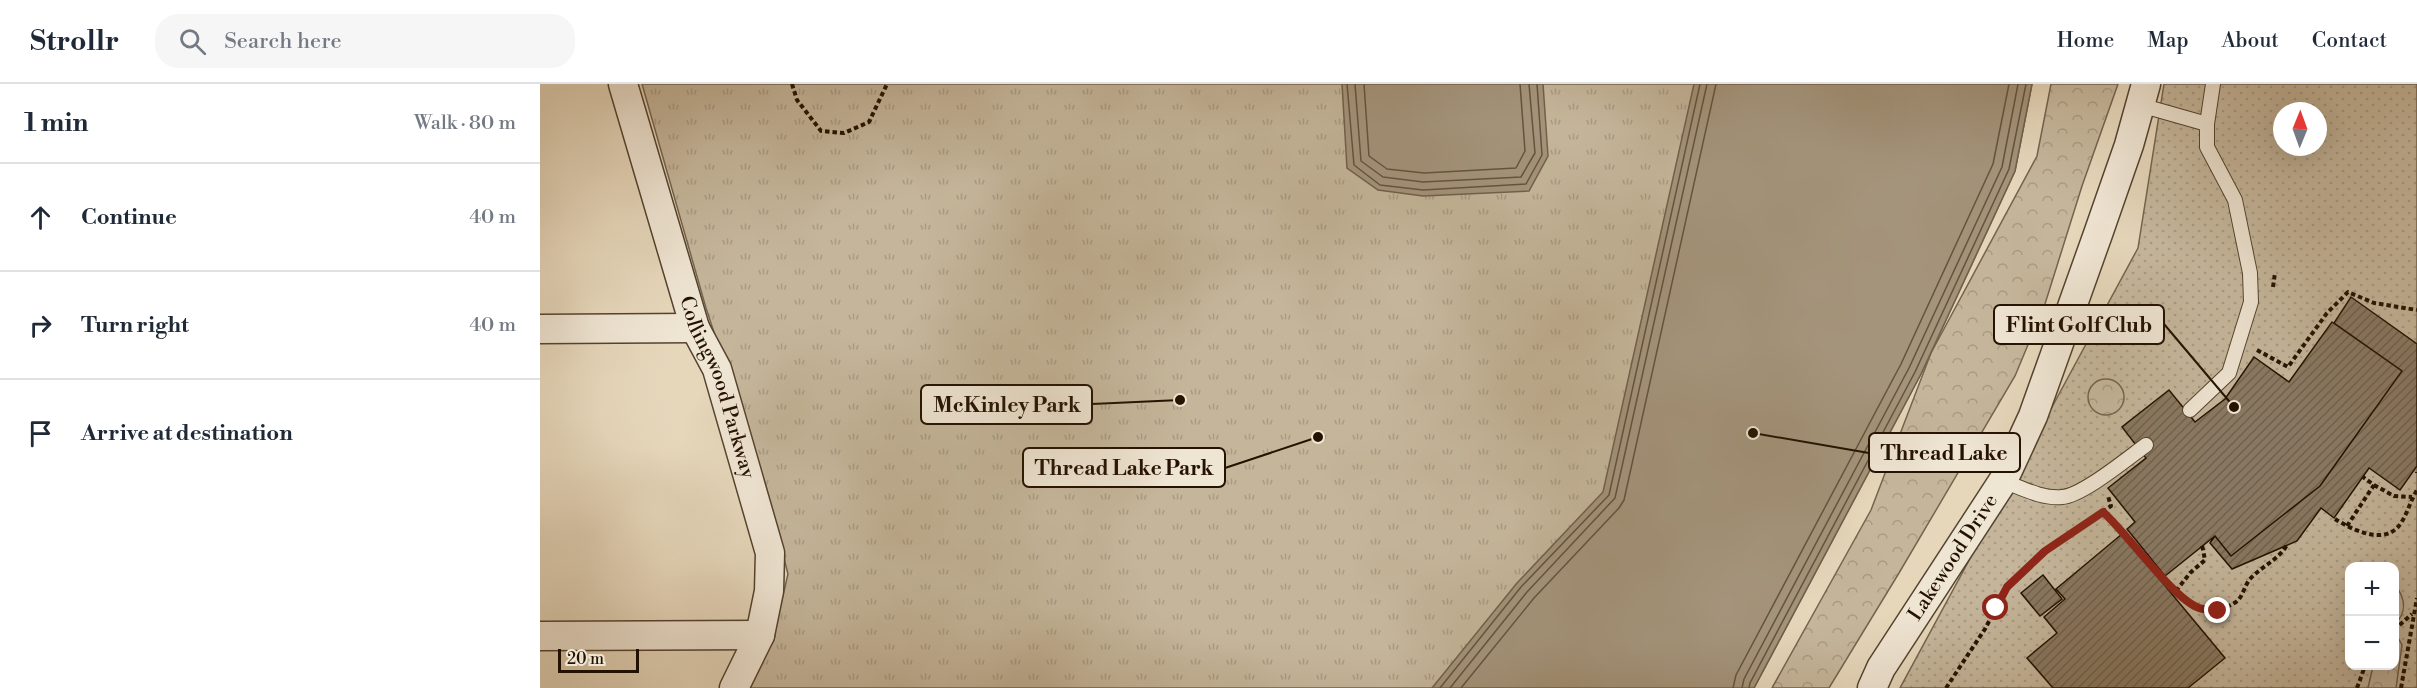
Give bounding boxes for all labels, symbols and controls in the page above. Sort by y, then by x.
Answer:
search box [155,14,575,68]
text: Strollr [30,24,119,59]
icon: search [176,25,209,58]
text: Search here [224,28,342,55]
text: Home [2057,28,2114,54]
text: Map [2147,28,2189,54]
text: About [2222,28,2279,54]
text: Contact [2312,28,2387,54]
north arrow [2273,102,2327,156]
text: 1 min [24,107,89,139]
text: Walk · 80 m [414,111,516,136]
icon: ahead [24,201,57,234]
text: Continue [81,204,177,231]
text: 40 m [469,205,516,230]
street label: Collingwood Parkway [674,293,760,482]
callout: Flint Golf Club [1994,305,2164,344]
icon: right [24,309,57,342]
text: Turn right [81,312,189,339]
text: 40 m [469,313,516,338]
text: Flint Golf Club [2006,313,2152,339]
callout: McKinley Park [921,385,1092,424]
text: McKinley Park [933,393,1082,419]
icon: arrive [24,417,57,450]
text: Arrive at destination [81,420,293,447]
callout: Thread Lake [1869,433,2020,472]
text: Thread Lake [1880,441,2008,467]
callout: Thread Lake Park [1023,448,1225,487]
text: Thread Lake Park [1035,456,1214,482]
street label: Lakewood Drive [1903,489,2004,625]
map controls [2345,562,2399,670]
button: + [2345,562,2399,616]
route start [1982,594,2008,620]
route end [2204,597,2230,623]
button: − [2345,616,2399,670]
scale bar [558,646,639,674]
text: 20 m [567,649,604,669]

